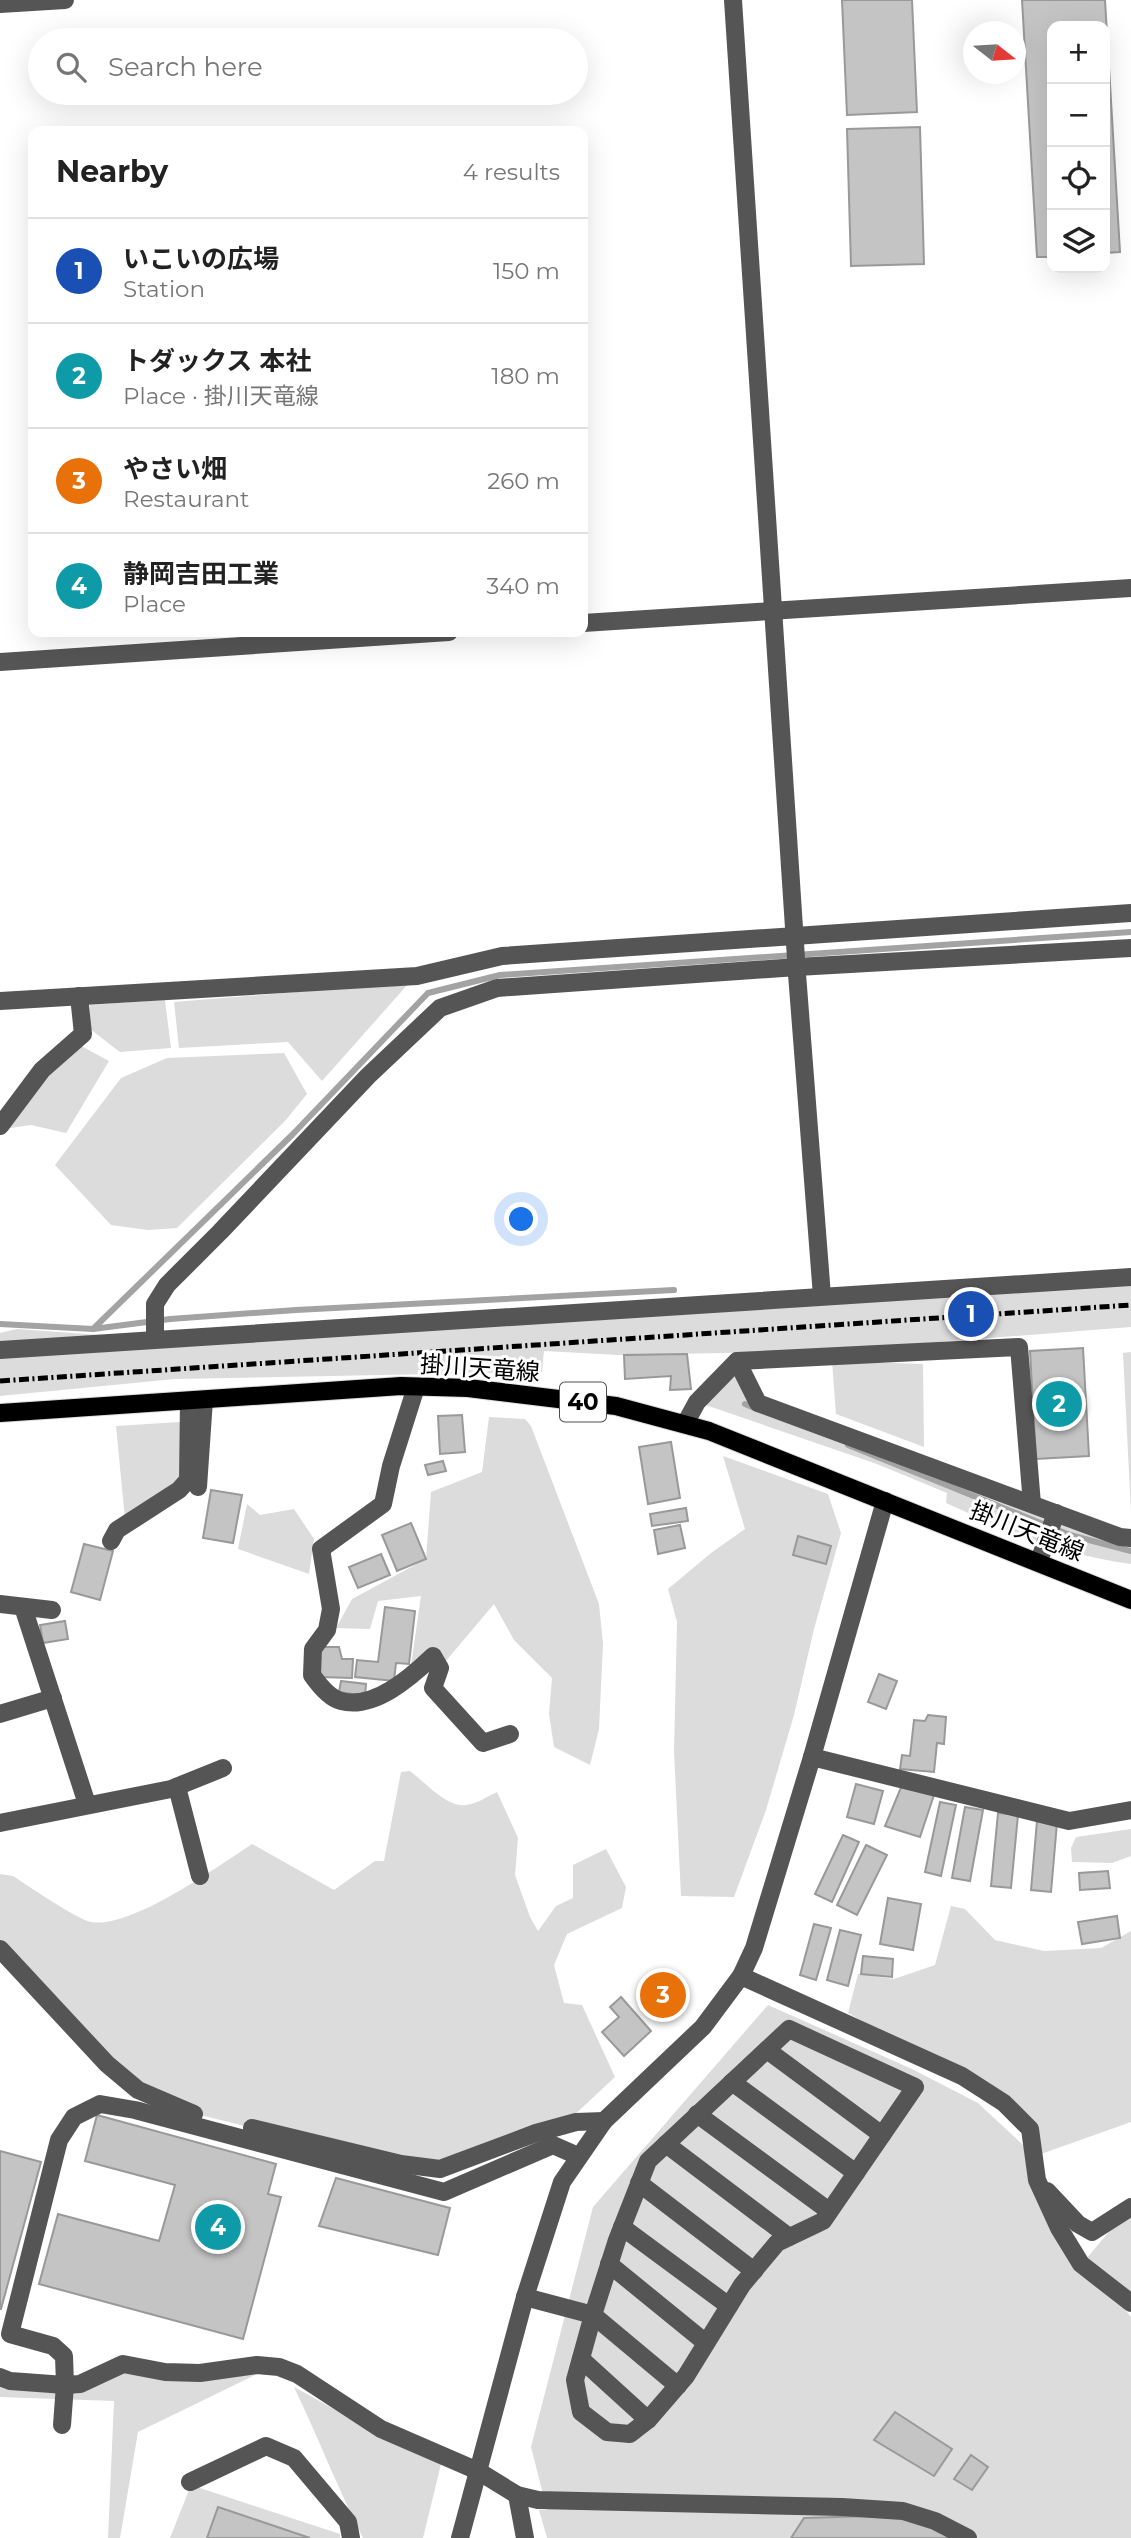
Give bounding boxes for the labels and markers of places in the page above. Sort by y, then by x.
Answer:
pin: 1 [948,1288,994,1340]
pin: 2 [1036,1378,1082,1430]
pin: 3 [640,1969,686,2021]
pin: 4 [195,2201,241,2253]

